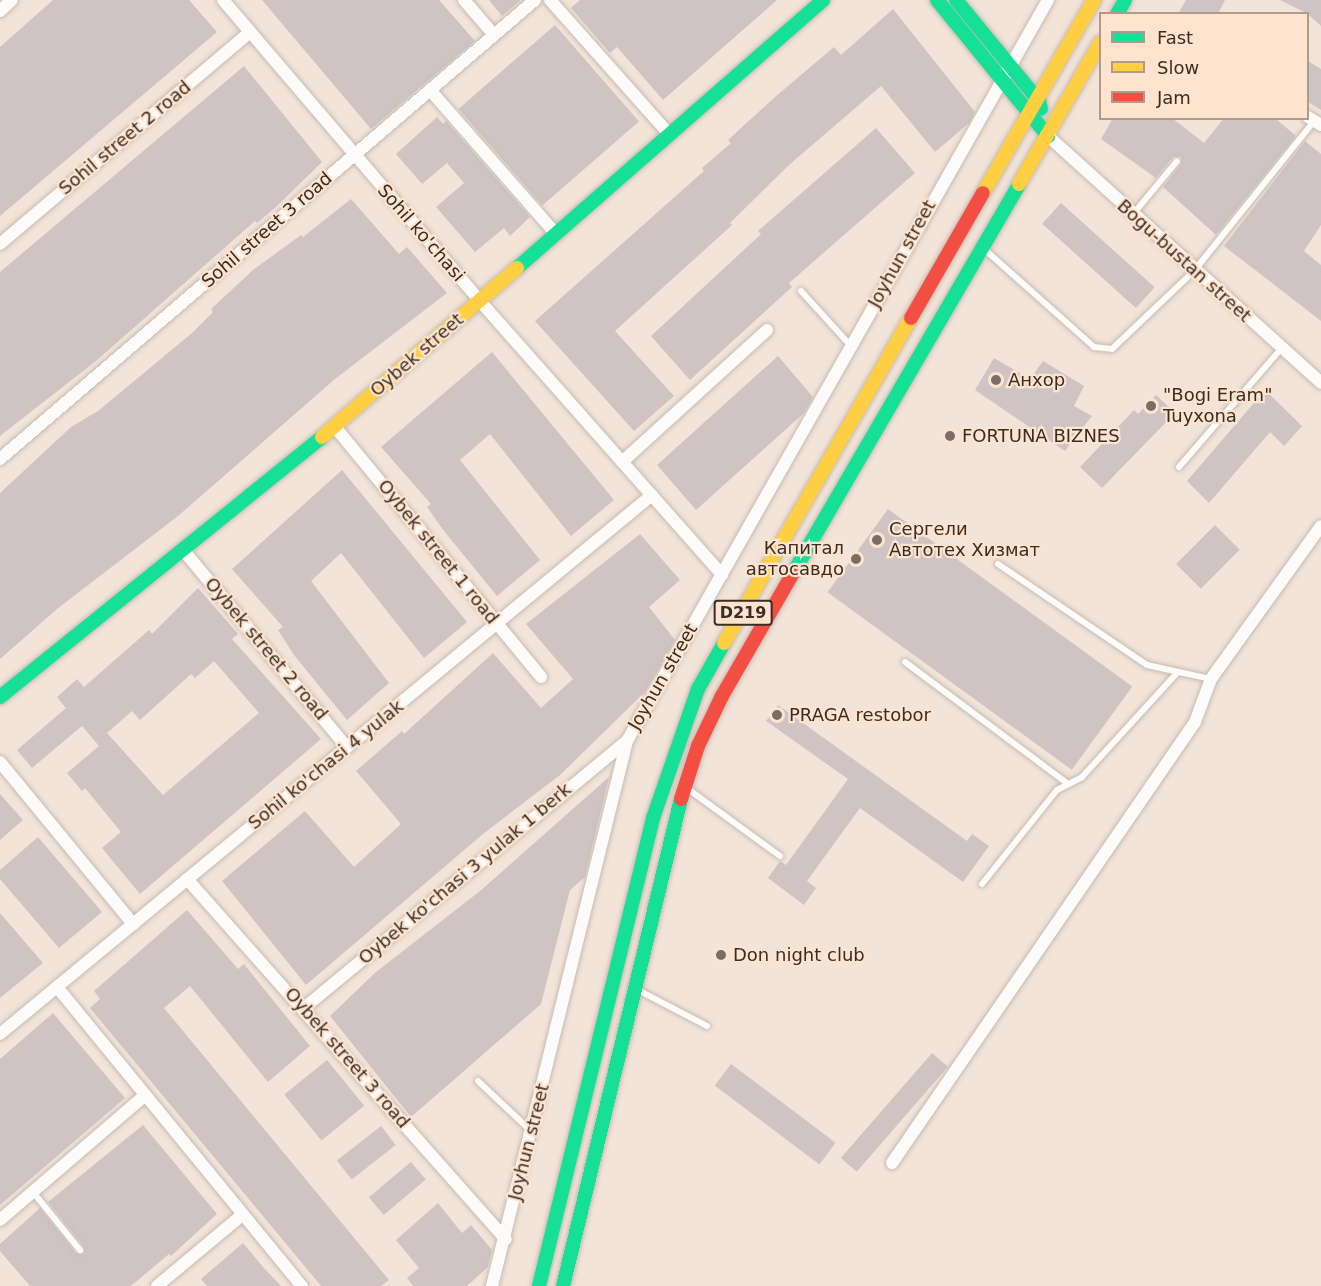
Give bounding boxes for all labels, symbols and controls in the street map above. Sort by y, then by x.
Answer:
legend [1099,12,1309,120]
text: Fast [1157,27,1193,48]
text: Slow [1157,57,1199,78]
street label: Sohil street 2 road [55,77,195,199]
text: Jam [1157,87,1191,108]
street label: Sohil street 3 road [197,168,337,292]
street label: Sohil ko'chasi [373,180,469,286]
street label: Bogu-bustan street [1113,195,1255,327]
street label: Joyhun street [864,196,940,312]
street label: Oybek street [366,309,468,401]
place label: Анхор [1008,369,1065,391]
marker: Анхор [989,373,1003,387]
place label: "Bogi Eram" Tuyxona [1163,385,1272,428]
marker: "Bogi Eram" Tuyxona [1144,399,1158,413]
place label: FORTUNA BIZNES [962,425,1120,447]
marker: FORTUNA BIZNES [943,429,957,443]
street label: Oybek street 1 road [373,475,503,629]
place label: Сергели Автотех Хизмат [889,519,1040,562]
marker: Сергели Автотех Хизмат [870,533,884,547]
place label: Капитал автосавдо [746,538,844,580]
marker: Капитал автосавдо [849,552,863,566]
street label: Oybek street 2 road [200,573,332,725]
road number: D219 [713,600,773,626]
street label: Joyhun street [624,620,702,734]
street label: Sohil ko'chasi 4 yulak [244,696,408,834]
place label: PRAGA restobor [789,704,931,726]
marker: PRAGA restobor [770,708,784,722]
street label: Oybek ko'chasi 3 yulak 1 berk [354,779,576,969]
place label: Don night club [733,944,865,966]
marker: Don night club [714,948,728,962]
street label: Oybek street 3 road [280,983,414,1133]
street label: Joyhun street [504,1081,554,1203]

